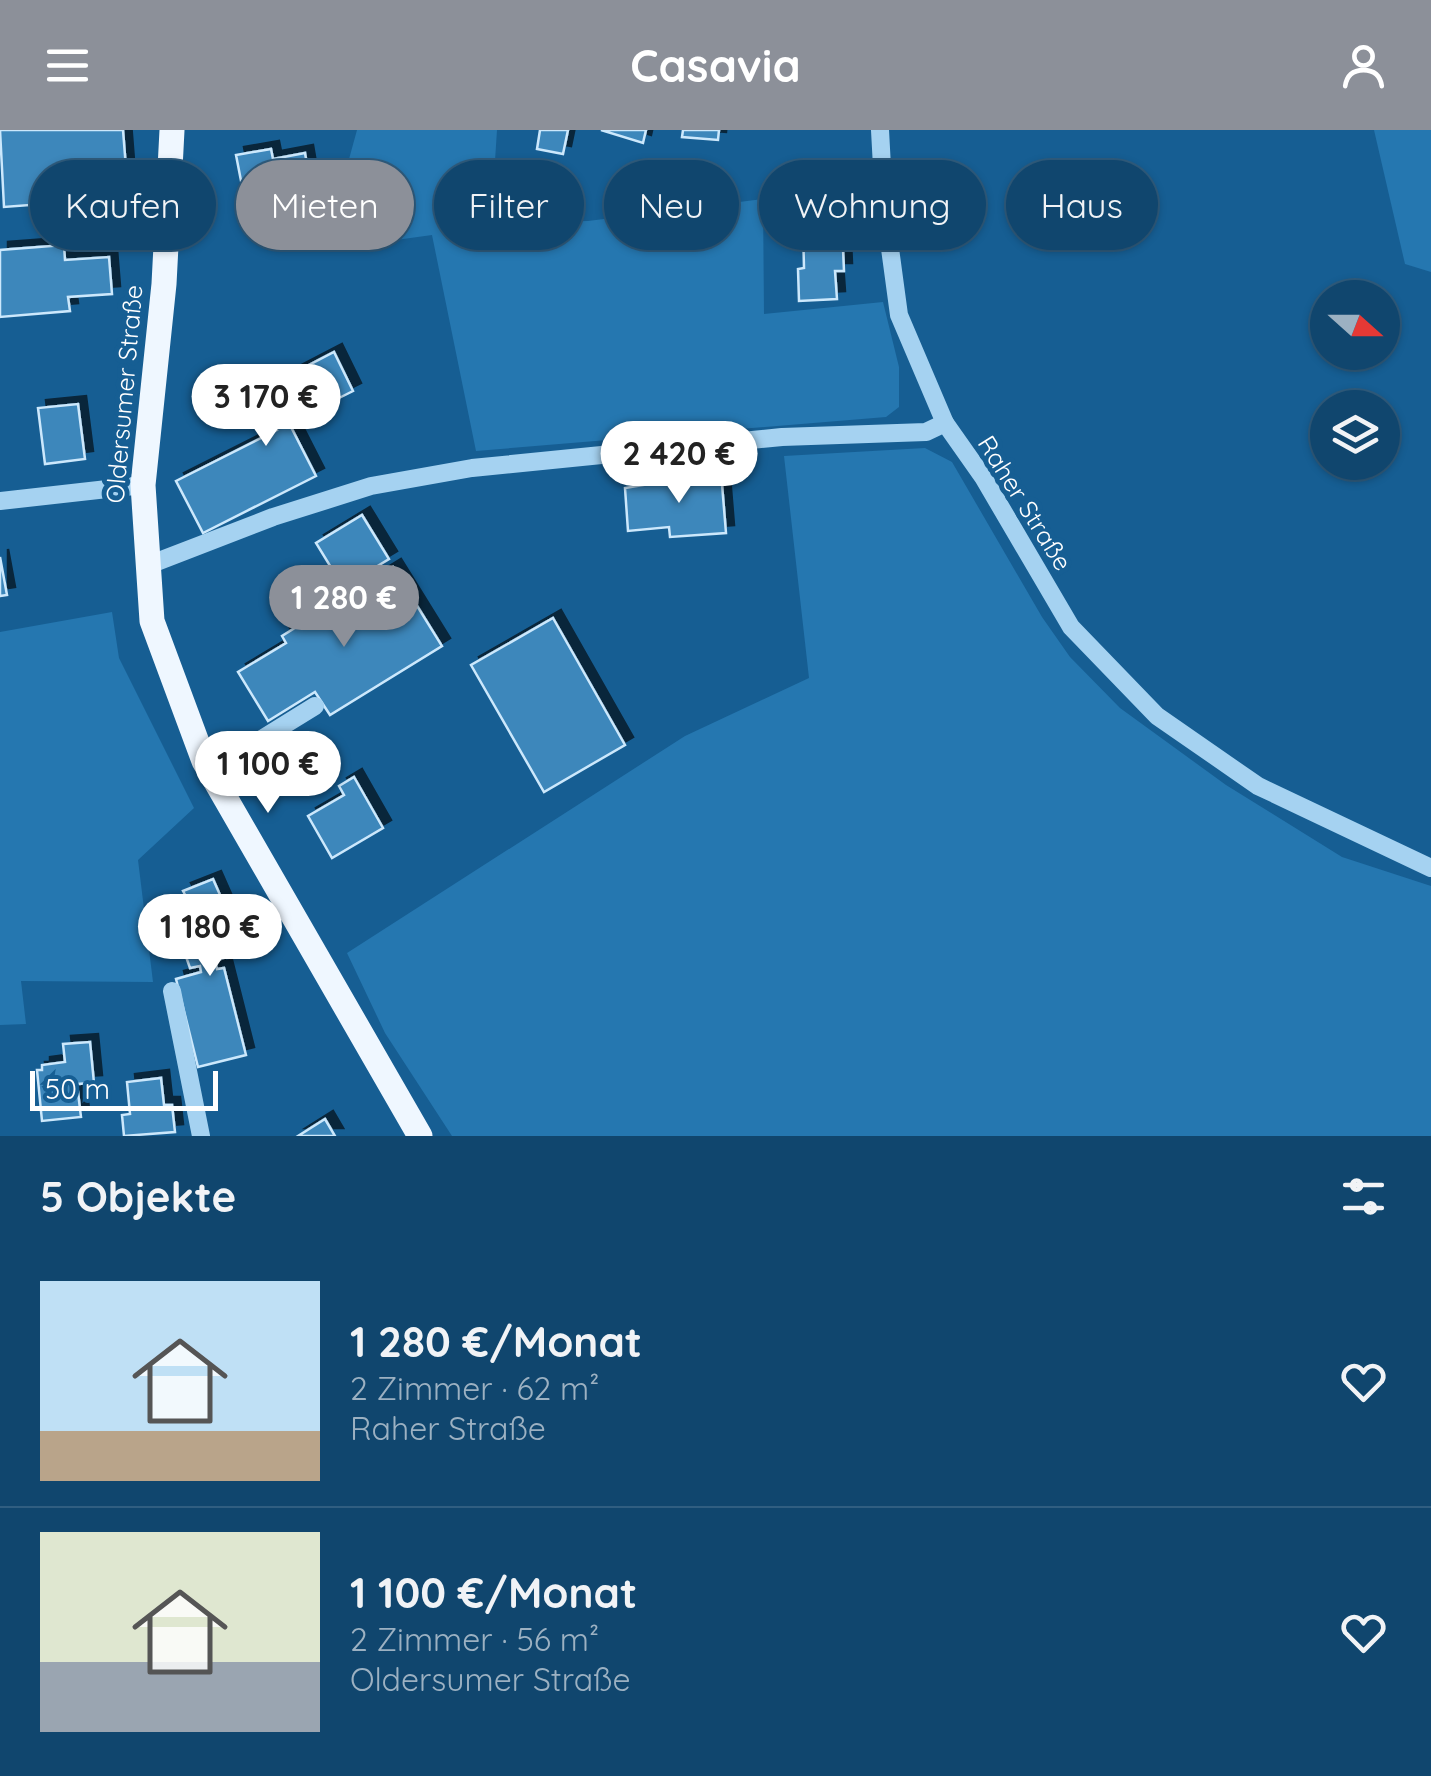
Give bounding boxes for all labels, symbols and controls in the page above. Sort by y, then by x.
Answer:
text: Casavia [630,37,801,93]
icon: menu [40,38,95,93]
icon: person [1336,38,1391,93]
chip: Kaufen [30,160,216,250]
chip: Mieten [236,160,414,250]
chip: Filter [434,160,584,250]
chip: Neu [604,160,739,250]
chip: Wohnung [759,160,986,250]
chip: Haus [1006,160,1158,250]
north arrow [1310,280,1400,370]
map controls [1310,280,1400,480]
street label: Oldersumer Straße [99,283,148,504]
pin: 3 170 € [174,364,358,449]
text: 3 170 € [214,376,318,416]
button: layers [1310,390,1400,480]
pin: 2 420 € [587,421,771,506]
street label: Raher Straße [972,430,1079,576]
text: 2 420 € [623,433,735,473]
pin: 1 280 € [252,565,436,650]
text: 1 280 € [291,577,397,617]
pin: 1 100 € [176,731,360,816]
text: 1 100 € [217,743,319,783]
pin: 1 180 € [118,894,302,979]
text: 1 180 € [160,906,260,946]
scale bar [30,1066,218,1110]
text: 50 m [45,1071,110,1106]
icon: filters [1336,1169,1391,1224]
text: 5 Objekte [40,1170,236,1223]
text: 1 280 €/Monat [350,1315,642,1368]
icon: home [120,1321,240,1441]
icon: heart [1336,1354,1391,1409]
text: 2 Zimmer · 62 m² [350,1368,599,1408]
text: Raher Straße [350,1408,546,1448]
text: 1 100 €/Monat [350,1566,637,1619]
icon: home [120,1572,240,1692]
icon: heart [1336,1605,1391,1660]
text: 2 Zimmer · 56 m² [350,1619,599,1659]
text: Oldersumer Straße [350,1659,631,1699]

